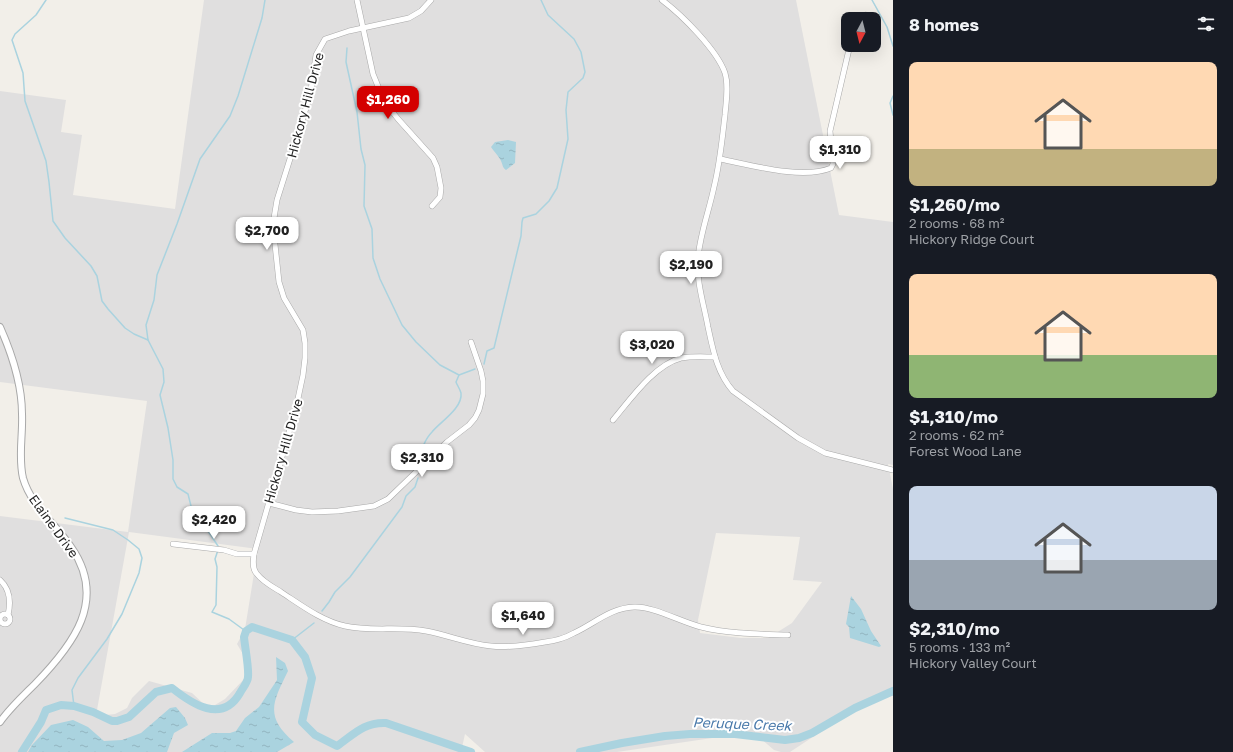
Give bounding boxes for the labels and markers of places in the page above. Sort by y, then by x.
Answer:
pin: $1,260 [355,86,421,120]
pin: $1,310 [807,136,873,170]
pin: $2,700 [234,217,300,251]
pin: $2,190 [658,251,724,285]
pin: $3,020 [619,331,685,365]
pin: $2,310 [389,444,455,478]
pin: $2,420 [181,506,247,540]
pin: $1,640 [490,602,556,636]

